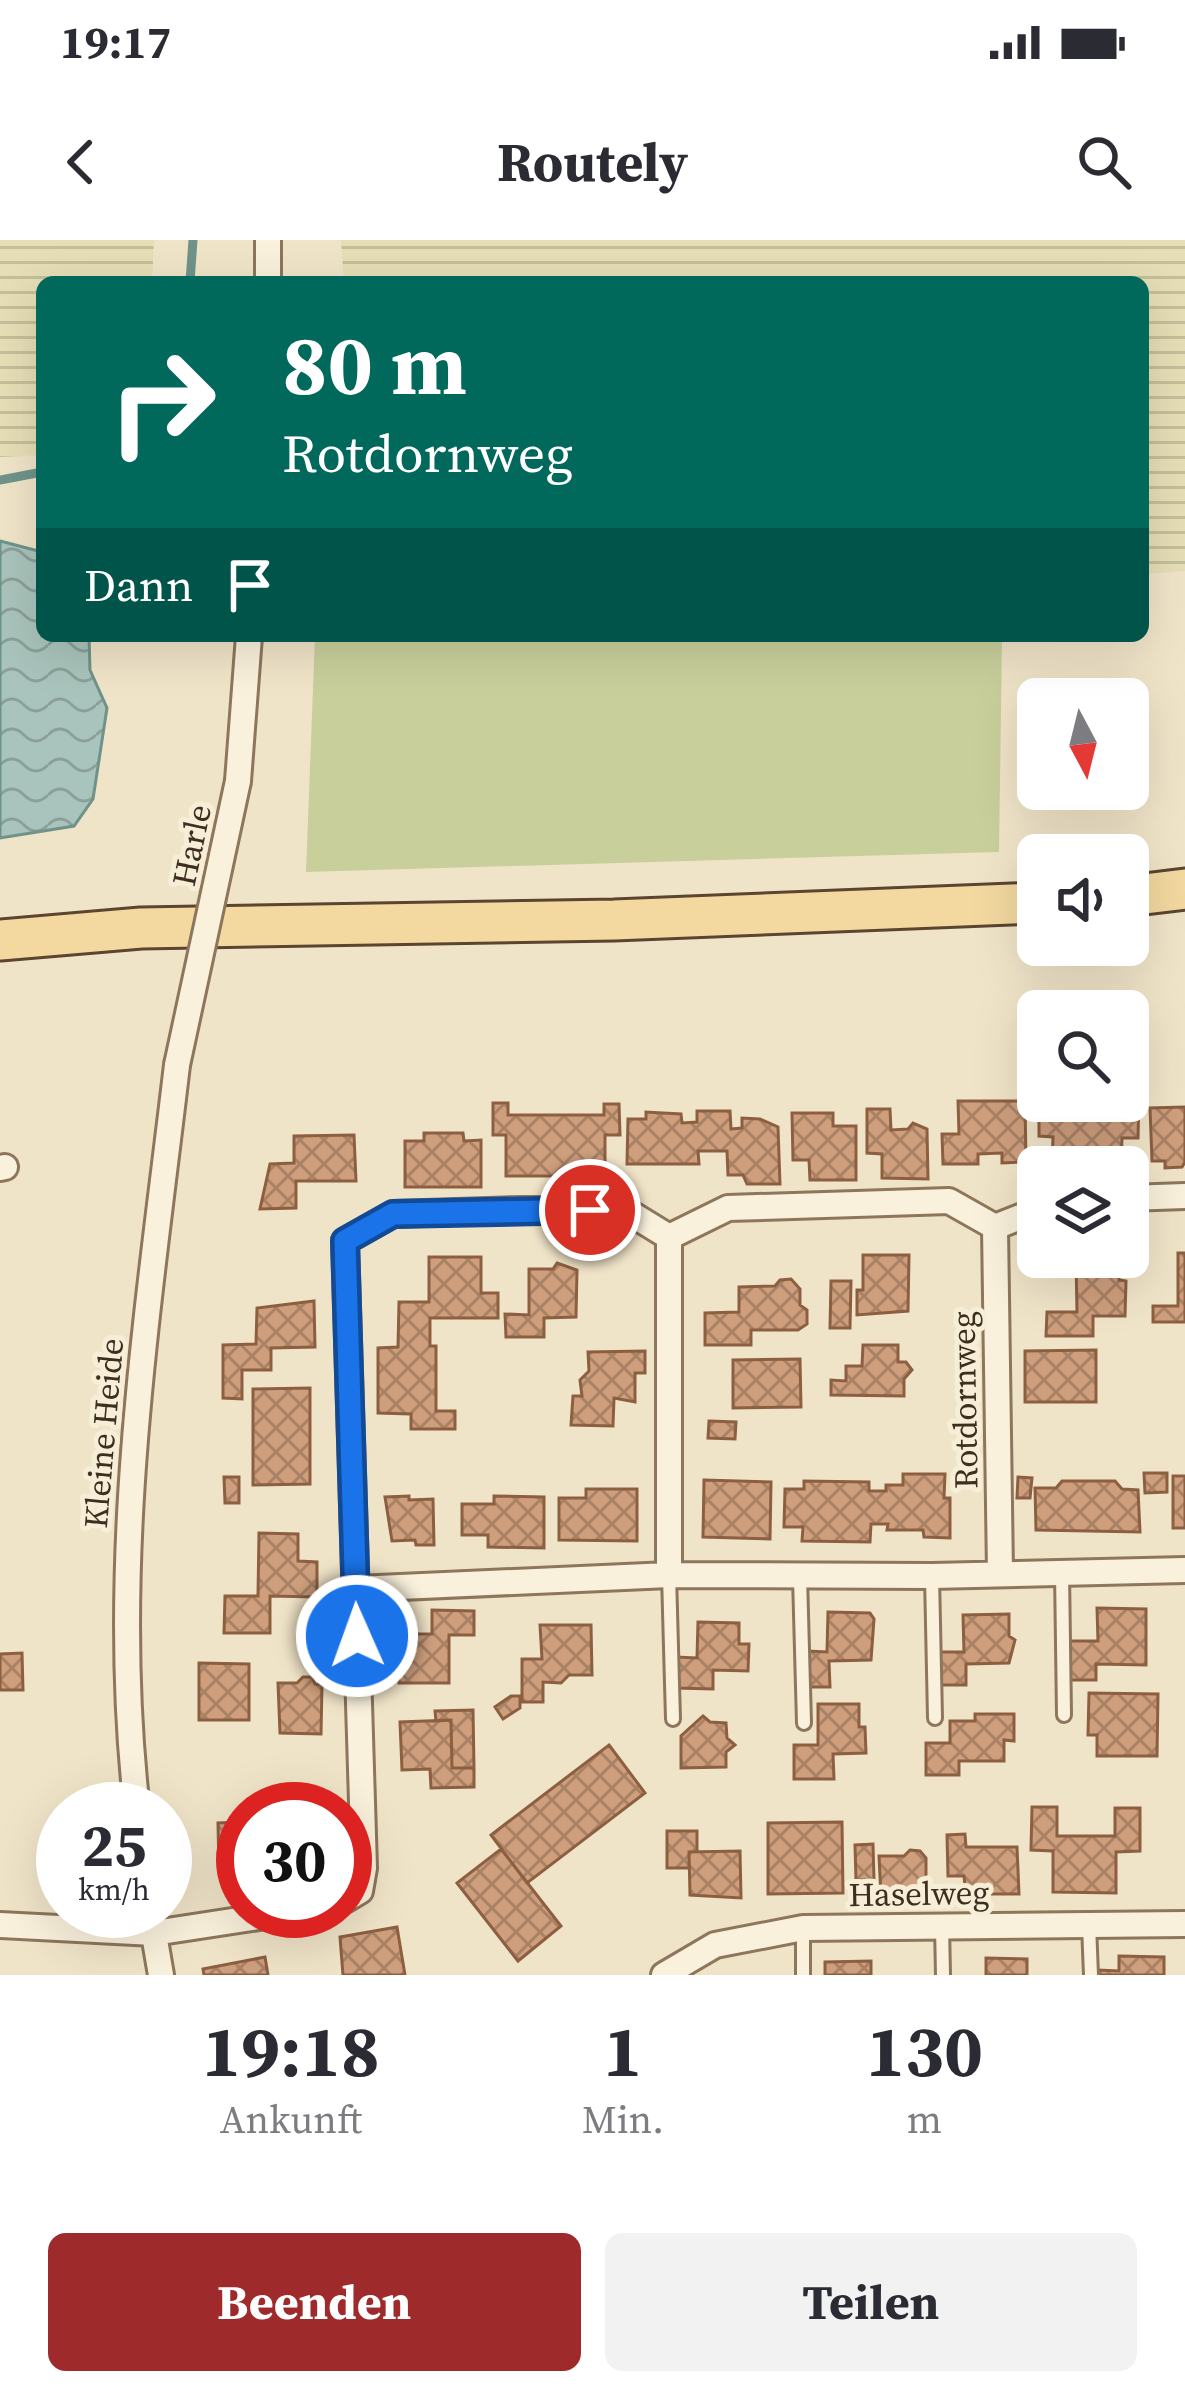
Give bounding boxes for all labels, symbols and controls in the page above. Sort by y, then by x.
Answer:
text: 19:17 [60,11,171,73]
text: Routely [497,125,688,199]
icon: back [48,129,114,195]
icon: search [1071,129,1137,195]
text: 80 m [282,307,467,422]
icon: right [84,324,240,480]
text: Rotdornweg [282,416,573,490]
icon: arrive [217,552,283,618]
text: Dann [84,554,193,616]
north arrow [1017,678,1149,810]
map controls [1017,678,1149,1278]
street label: Harle [161,800,222,890]
button: sound [1017,834,1149,966]
button: search [1017,990,1149,1122]
button: layers [1017,1146,1149,1278]
pin [539,1159,641,1261]
icon: arrive [557,1177,623,1243]
street label: Rotdornweg [940,1311,989,1489]
street label: Kleine Heide [73,1336,134,1530]
position arrow [294,1573,420,1699]
speed limit sign: 30 [216,1782,372,1938]
text: 25 [81,1804,147,1886]
text: km/h [78,1869,150,1910]
street label: Haselweg [848,1870,990,1917]
text: 19:18 [202,2001,380,2100]
text: 1 [603,2001,642,2100]
text: 130 [866,2001,983,2100]
text: Ankunft [220,2093,362,2146]
text: Min. [582,2093,664,2146]
text: m [907,2093,942,2146]
button: Beenden [48,2233,581,2371]
button: Teilen [605,2233,1137,2371]

